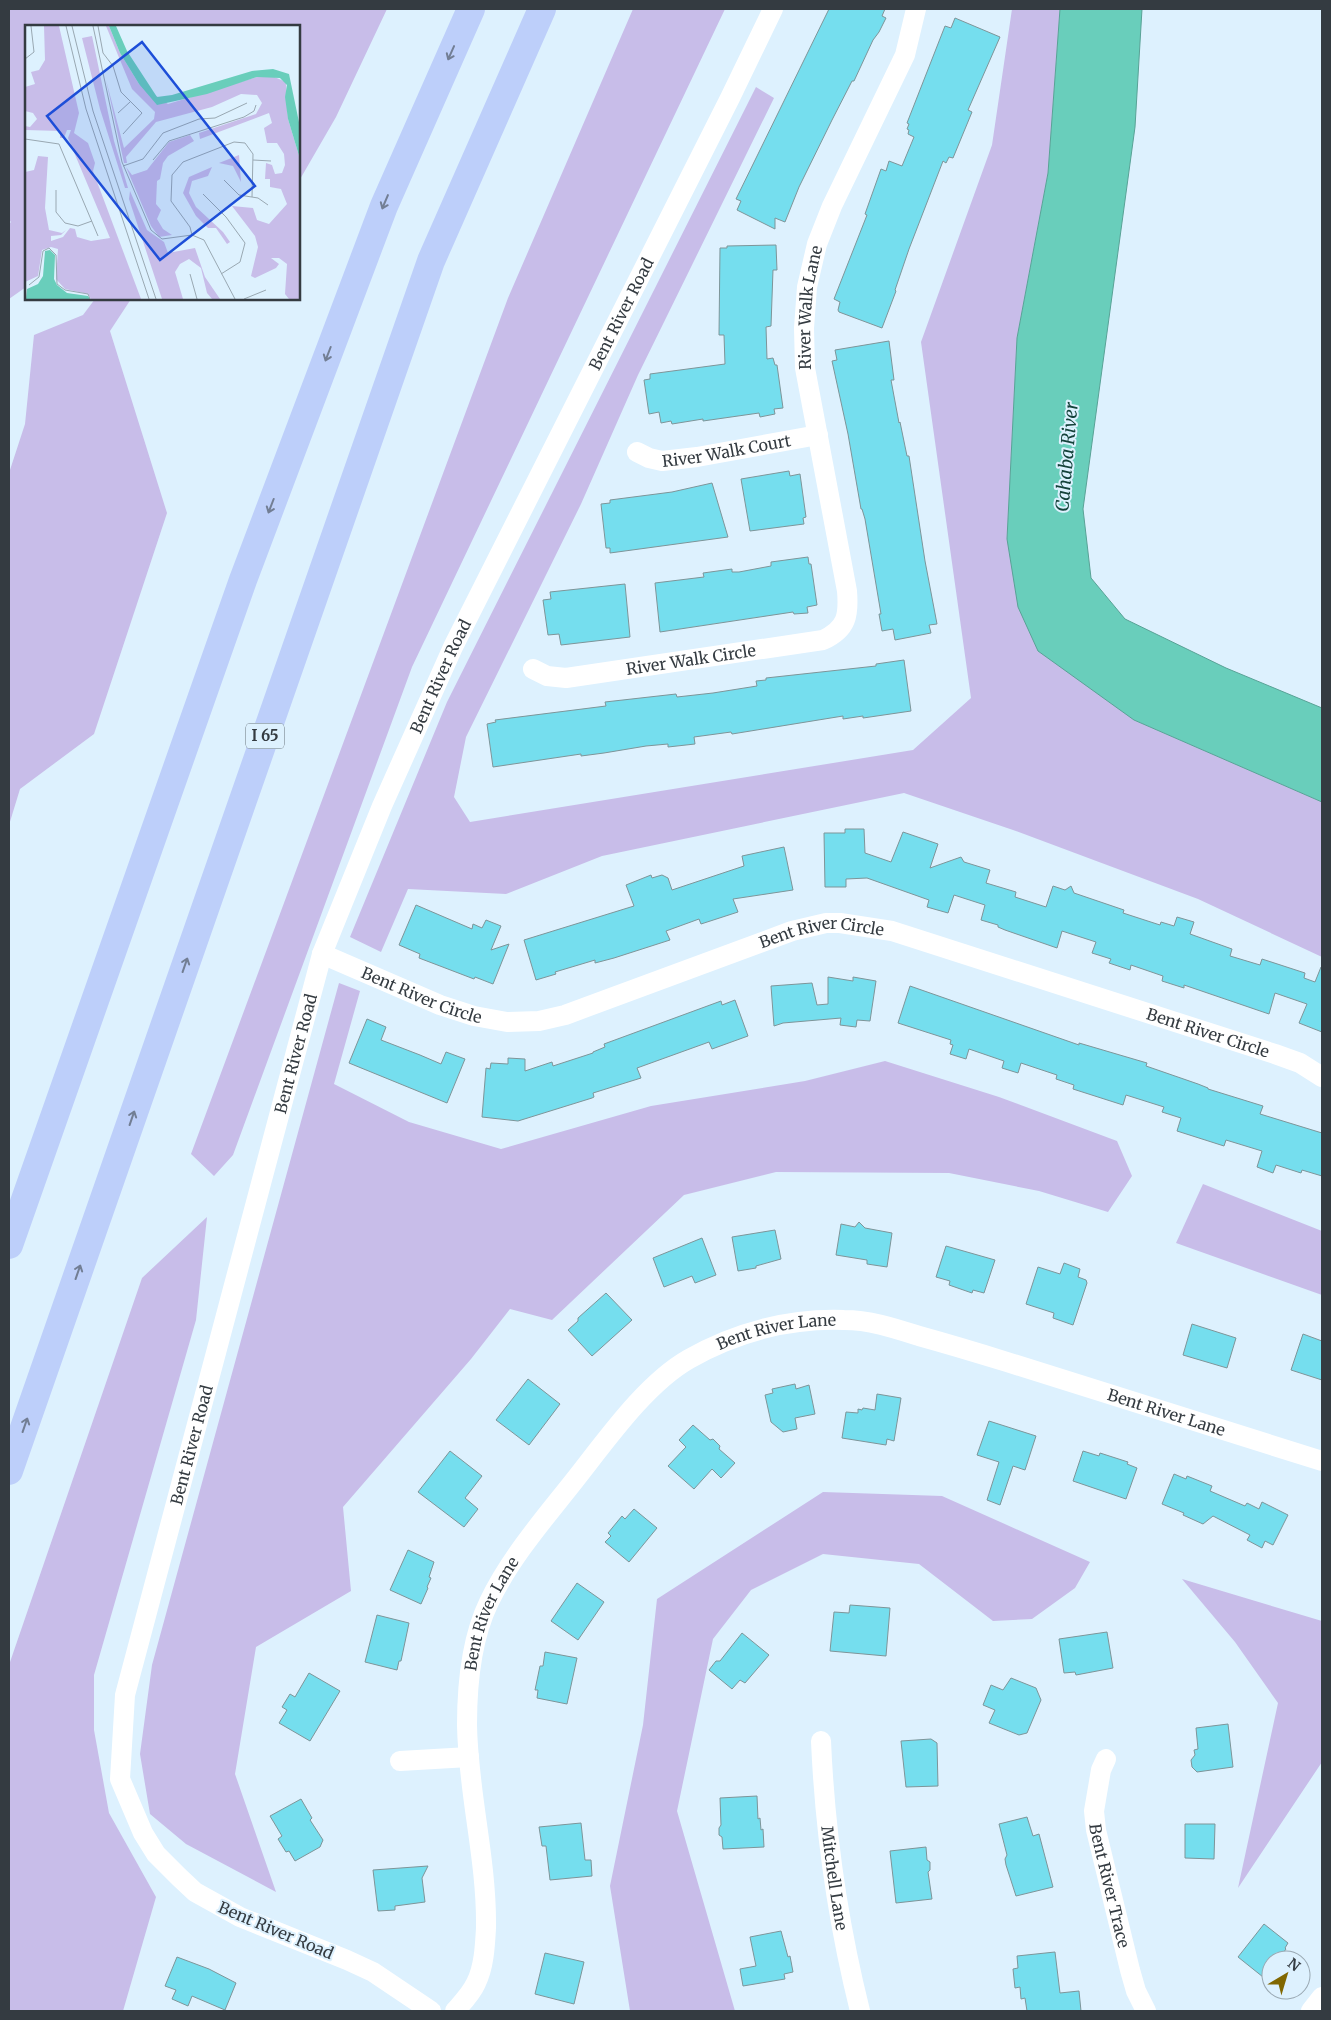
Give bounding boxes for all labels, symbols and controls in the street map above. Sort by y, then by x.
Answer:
inset map [25,25,300,300]
one-way arrow [446,45,455,60]
one-way arrow [380,194,390,209]
street label: River Walk Lane [794,243,826,370]
street label: Bent River Road [584,254,658,373]
one-way arrow [323,346,332,361]
water label: Cahaba River [1050,401,1083,513]
street label: River Walk Court [661,430,793,471]
one-way arrow [266,498,275,513]
street label: Bent River Road [406,616,475,736]
street label: River Walk Circle [625,640,757,679]
road number: I 65 [246,724,284,748]
street label: Bent River Circle [756,912,885,952]
one-way arrow [181,958,190,973]
street label: Bent River Circle [358,962,483,1027]
street label: Bent River Road [270,991,321,1116]
street label: Bent River Circle [1144,1003,1272,1062]
one-way arrow [128,1111,137,1127]
one-way arrow [74,1264,83,1280]
street label: Bent River Lane [713,1310,836,1354]
street label: Bent River Road [166,1383,217,1507]
street label: Bent River Lane [1105,1384,1228,1440]
one-way arrow [21,1418,30,1433]
street label: Bent River Lane [460,1553,523,1672]
street label: Bent River Trace [1085,1823,1134,1950]
street label: Mitchell Lane [817,1825,852,1932]
street label: Bent River Road [215,1897,337,1963]
north arrow [1261,1950,1311,2000]
text: N [1284,1954,1304,1975]

